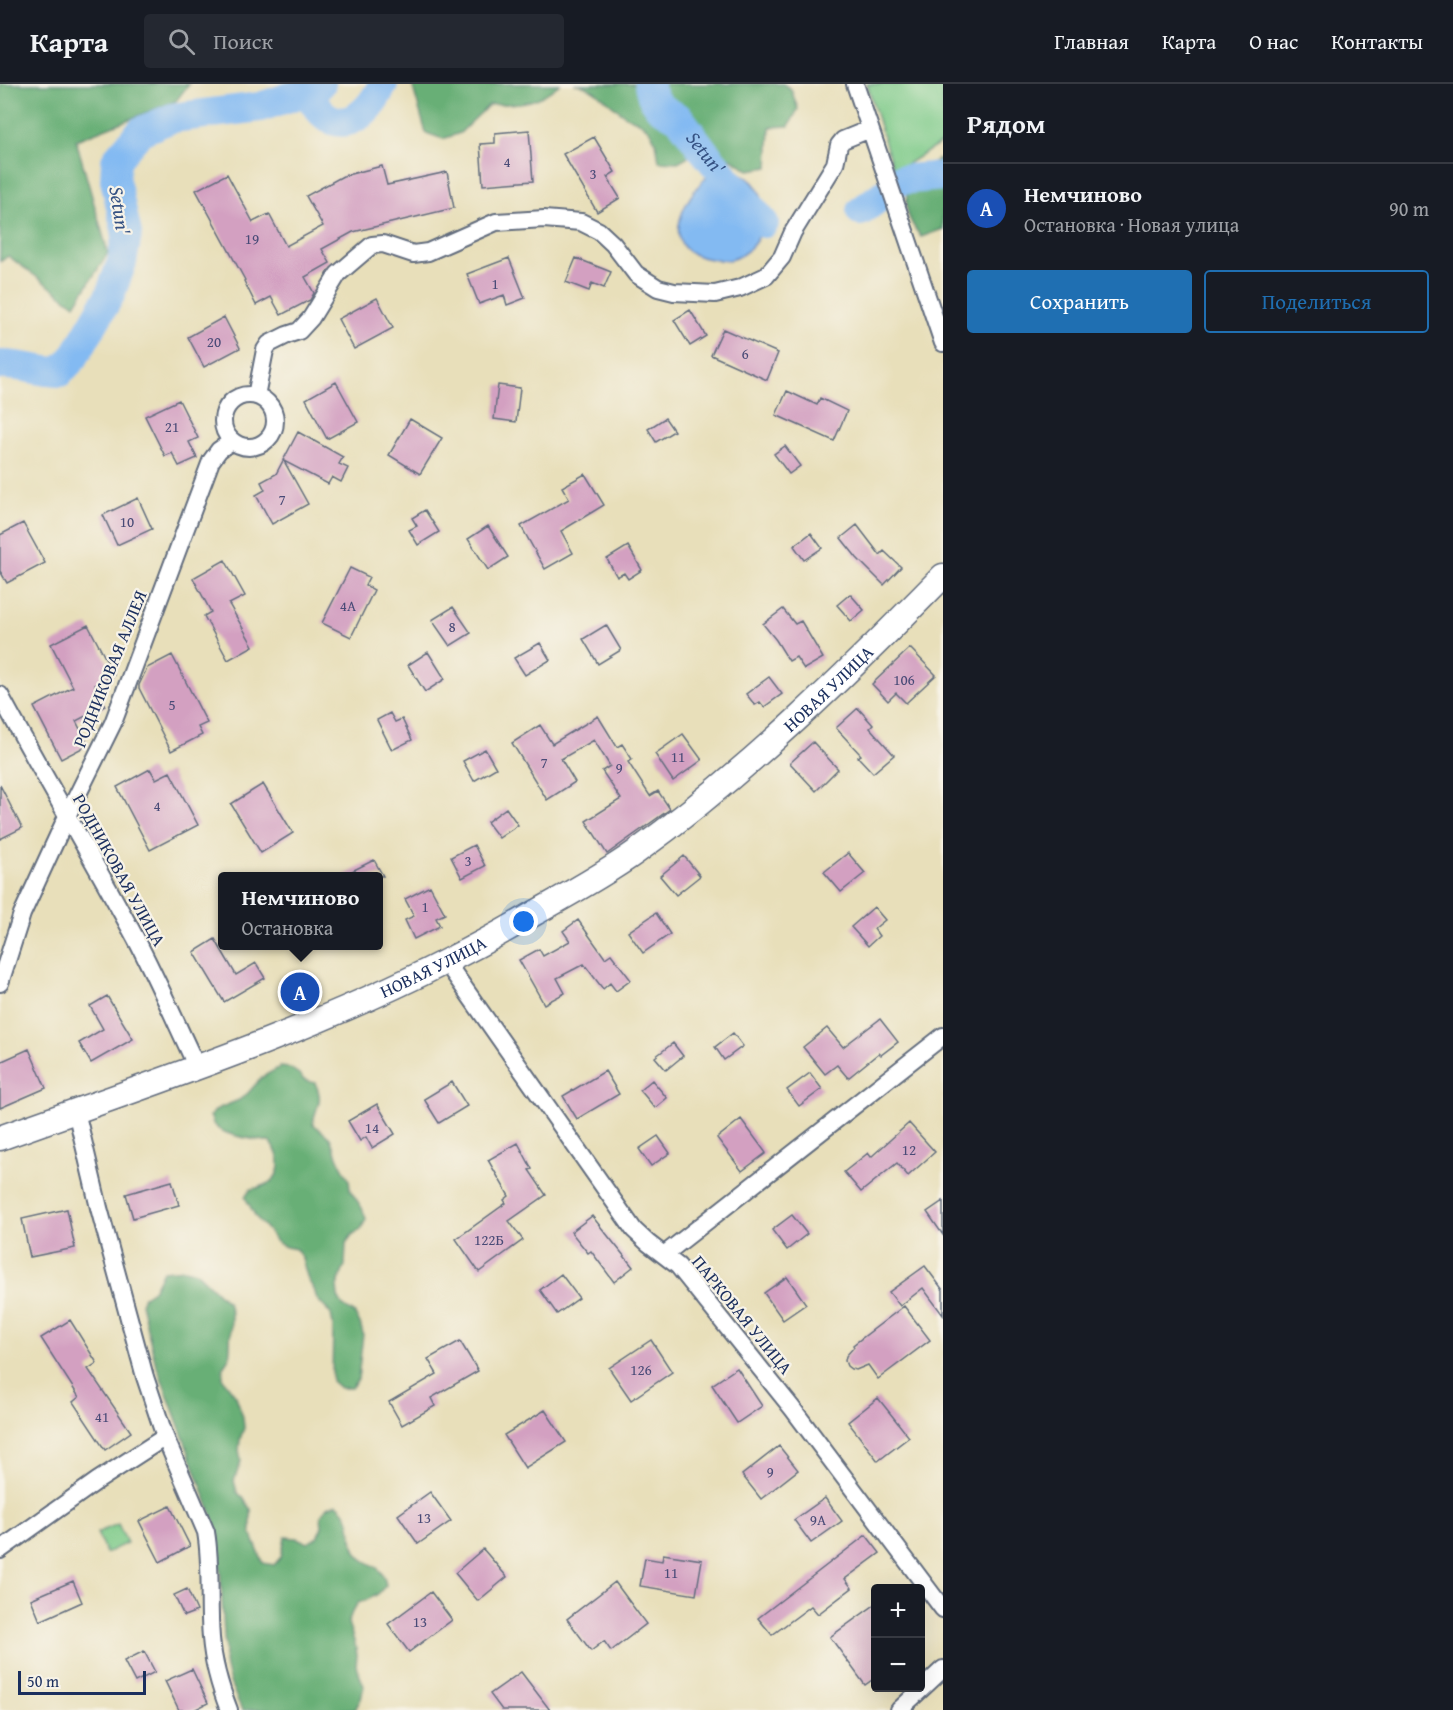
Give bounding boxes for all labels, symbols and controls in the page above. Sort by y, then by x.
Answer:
search box [144,14,564,68]
text: Карта [30,21,108,62]
icon: search [165,25,198,58]
text: Поиск [213,25,273,57]
text: Главная [1054,26,1129,57]
text: Карта [1162,26,1216,57]
text: О нас [1249,26,1298,57]
text: Контакты [1331,26,1423,57]
text: Рядом [967,104,1045,143]
water label: Setun' [680,125,733,181]
house number: 4 [503,151,511,172]
house number: 3 [589,163,597,184]
text: Немчиново [1024,178,1142,210]
water label: Setun' [102,184,139,237]
text: A [980,194,993,223]
text: 90 m [1389,194,1429,223]
text: Остановка · Новая улица [1024,210,1239,239]
house number: 19 [245,228,259,249]
button: Сохранить [967,270,1192,333]
button: Поделиться [1204,270,1429,333]
house number: 1 [491,273,499,294]
house number: 20 [207,331,221,352]
house number: 6 [741,343,749,364]
house number: 21 [165,416,179,437]
house number: 7 [278,489,286,510]
house number: 10 [120,511,134,532]
street label: РОДНИКОВАЯ АЛЛЕЯ [66,586,154,751]
house number: 4А [340,595,356,616]
house number: 8 [448,616,456,637]
street label: НОВАЯ УЛИЦА [777,639,880,738]
house number: 106 [893,669,915,690]
house number: 5 [168,694,176,715]
house number: 11 [671,746,685,767]
house number: 7 [540,752,548,773]
house number: 9 [615,757,623,778]
street label: РОДНИКОВАЯ УЛИЦА [66,788,173,951]
house number: 4 [153,795,161,816]
house number: 3 [464,850,472,871]
popup [218,872,383,950]
text: Немчиново [242,881,359,913]
house number: 1 [421,896,429,917]
your location [509,907,538,936]
text: Остановка [242,913,333,942]
street label: НОВАЯ УЛИЦА [375,929,491,1005]
pin: A [280,970,320,1014]
house number: 14 [365,1117,379,1138]
house number: 12 [902,1139,916,1160]
house number: 122Б [474,1229,504,1250]
street label: ПАРКОВАЯ УЛИЦА [686,1249,799,1380]
house number: 126 [630,1359,652,1380]
house number: 41 [95,1406,109,1427]
house number: 9 [766,1461,774,1482]
house number: 13 [417,1507,431,1528]
house number: 9А [810,1509,826,1530]
house number: 11 [664,1562,678,1583]
map controls [871,1584,925,1692]
button: + [871,1584,925,1638]
house number: 13 [413,1611,427,1632]
button: − [871,1638,925,1692]
scale bar [18,1668,146,1696]
text: 50 m [27,1669,59,1693]

